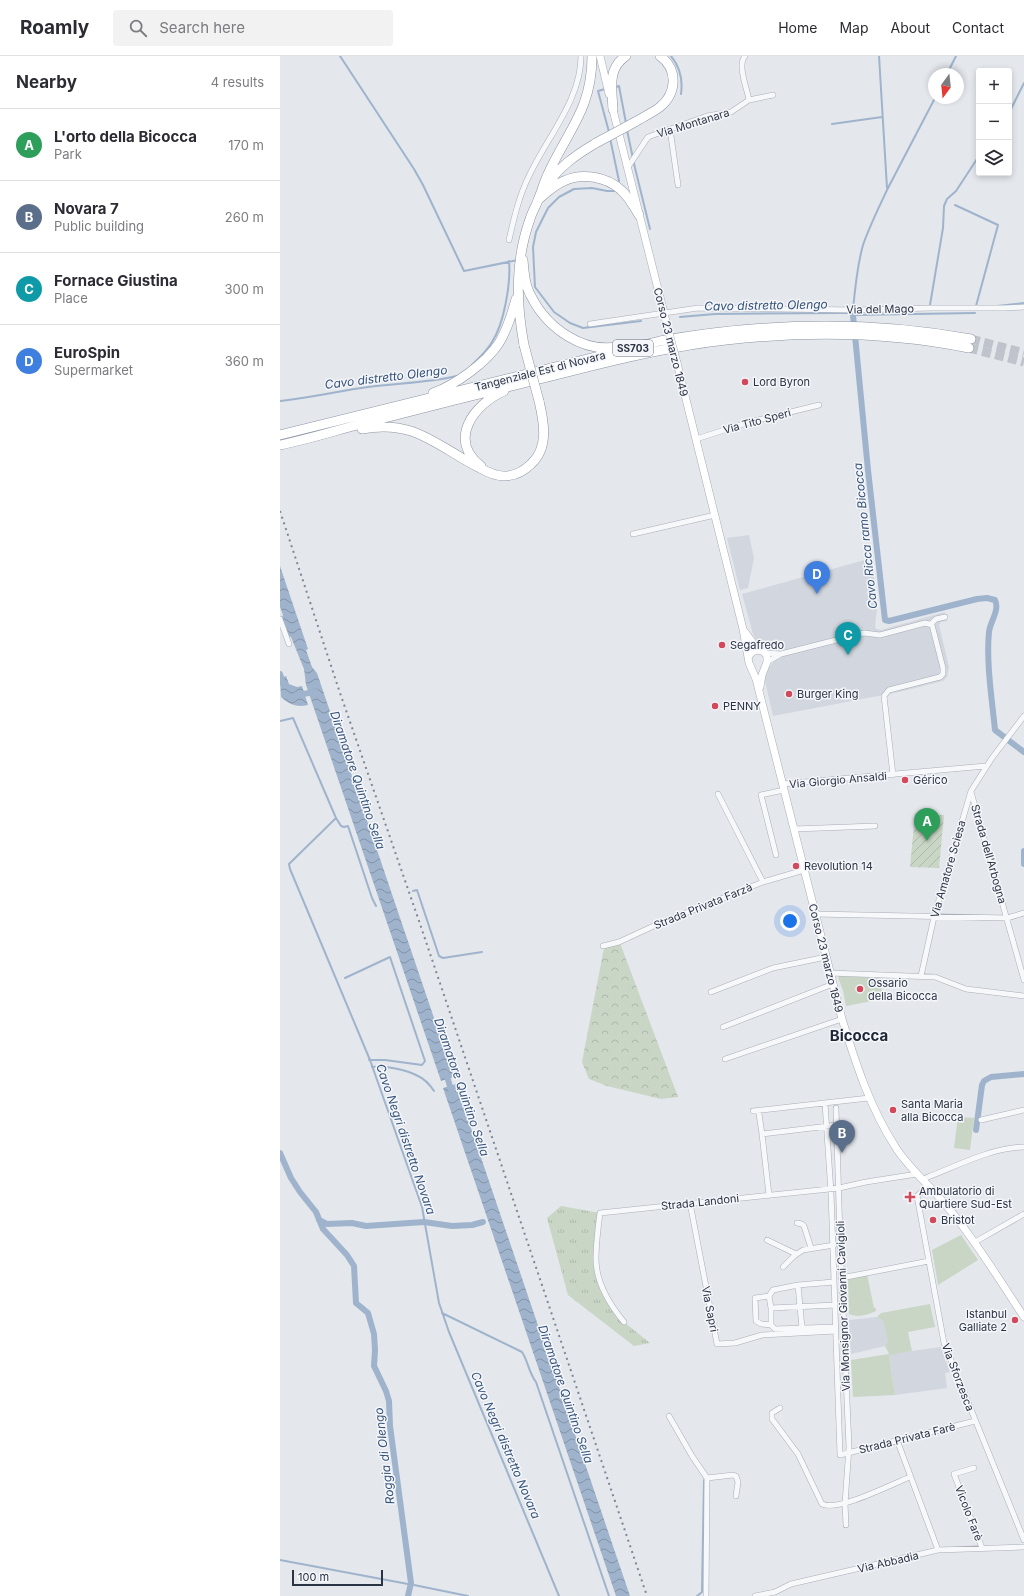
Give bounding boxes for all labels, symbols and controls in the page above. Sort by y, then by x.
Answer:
search box [113,10,393,46]
text: Roamly [20,16,89,39]
icon: search [127,17,149,39]
text: Search here [159,18,245,37]
text: Home [778,19,817,36]
text: Map [839,19,869,36]
text: About [891,19,930,36]
text: Contact [952,19,1004,36]
north arrow [928,68,964,104]
map controls [976,68,1012,176]
button: + [976,68,1012,104]
text: Nearby [16,72,77,92]
text: 4 results [211,74,264,90]
button: − [976,104,1012,140]
street label: Via Montanara [655,105,731,141]
text: L'orto della Bicocca [54,127,197,146]
text: A [24,137,34,153]
text: 170 m [228,137,264,153]
button: layers [976,140,1012,176]
text: Park [54,146,82,162]
text: Novara 7 [54,199,119,218]
text: B [25,209,33,225]
text: 260 m [225,209,264,225]
text: Public building [54,218,144,234]
text: Fornace Giustina [54,271,178,290]
text: C [24,281,34,297]
text: 300 m [225,281,264,297]
street label: Corso 23 marzo 1849 [651,286,691,398]
text: Place [54,290,88,306]
water label: Cavo distretto Olengo [704,296,828,314]
street label: Via del Mago [846,301,914,317]
road number: SS703 [613,340,653,356]
text: EuroSpin [54,343,120,362]
street label: Tangenziale Est di Novara [473,348,607,394]
text: D [24,353,34,369]
text: 360 m [225,353,264,369]
text: Supermarket [54,362,133,378]
water label: Cavo distretto Olengo [324,362,448,392]
place label: Lord Byron [753,375,810,389]
marker: Lord Byron [740,377,750,387]
street label: Via Tito Speri [722,405,792,437]
water label: Cavo Ricca ramo Bicocca [850,462,880,610]
pin: D [804,561,830,594]
pin: C [835,622,861,655]
place label: Segafredo [730,638,785,652]
marker: Segafredo [717,640,727,650]
place label: Burger King [797,687,859,701]
marker: Burger King [784,689,794,699]
place label: PENNY [723,699,761,713]
marker: PENNY [710,701,720,711]
water label: Diramatore Quintino Sella [327,709,389,851]
street label: Via Giorgio Ansaldi [788,769,888,791]
place label: Gérico [913,773,948,787]
marker: Gérico [900,775,910,785]
street label: Strada dell'Arbogna [968,803,1010,905]
pin: A [914,808,940,841]
street label: Via Amatore Sciesa [928,819,968,919]
place label: Revolution 14 [804,859,873,873]
marker: Revolution 14 [791,861,801,871]
street label: Strada Privata Farzà [652,880,754,932]
street label: Corso 23 marzo 1849 [806,902,846,1014]
your location [780,911,800,931]
place label: Ossario della Bicocca [868,976,937,1003]
marker: Ossario della Bicocca [855,984,865,994]
water label: Diramatore Quintino Sella [431,1016,493,1158]
district label: Bicocca [830,1026,888,1045]
water label: Cavo Negri distretto Novara [373,1062,439,1216]
place label: Santa Maria alla Bicocca [901,1097,963,1124]
marker: Santa Maria alla Bicocca [888,1105,898,1115]
pin: B [829,1120,855,1153]
place label: Ambulatorio di Quartiere Sud-Est [919,1184,1012,1211]
street label: Strada Landoni [660,1191,740,1213]
marker: Ambulatorio di Quartiere Sud-Est [904,1191,916,1203]
place label: Bristot [941,1213,975,1227]
marker: Bristot [928,1215,938,1225]
street label: Via Monsignor Giovanni Cavigioli [833,1220,853,1392]
street label: Via Sapri [699,1285,721,1333]
place label: Istanbul Galliate 2 [959,1307,1007,1334]
marker: Istanbul Galliate 2 [1010,1315,1020,1325]
water label: Diramatore Quintino Sella [535,1323,597,1465]
street label: Via Sforzesca [939,1341,977,1413]
water label: Cavo Negri distretto Novara [468,1369,544,1521]
water label: Roggia di Olengo [371,1407,397,1505]
street label: Strada Privata Farè [857,1419,957,1457]
street label: Vicolo Farè [952,1483,986,1543]
street label: Via Abbadia [856,1548,920,1576]
scale bar [292,1568,383,1587]
text: 100 m [298,1570,329,1584]

